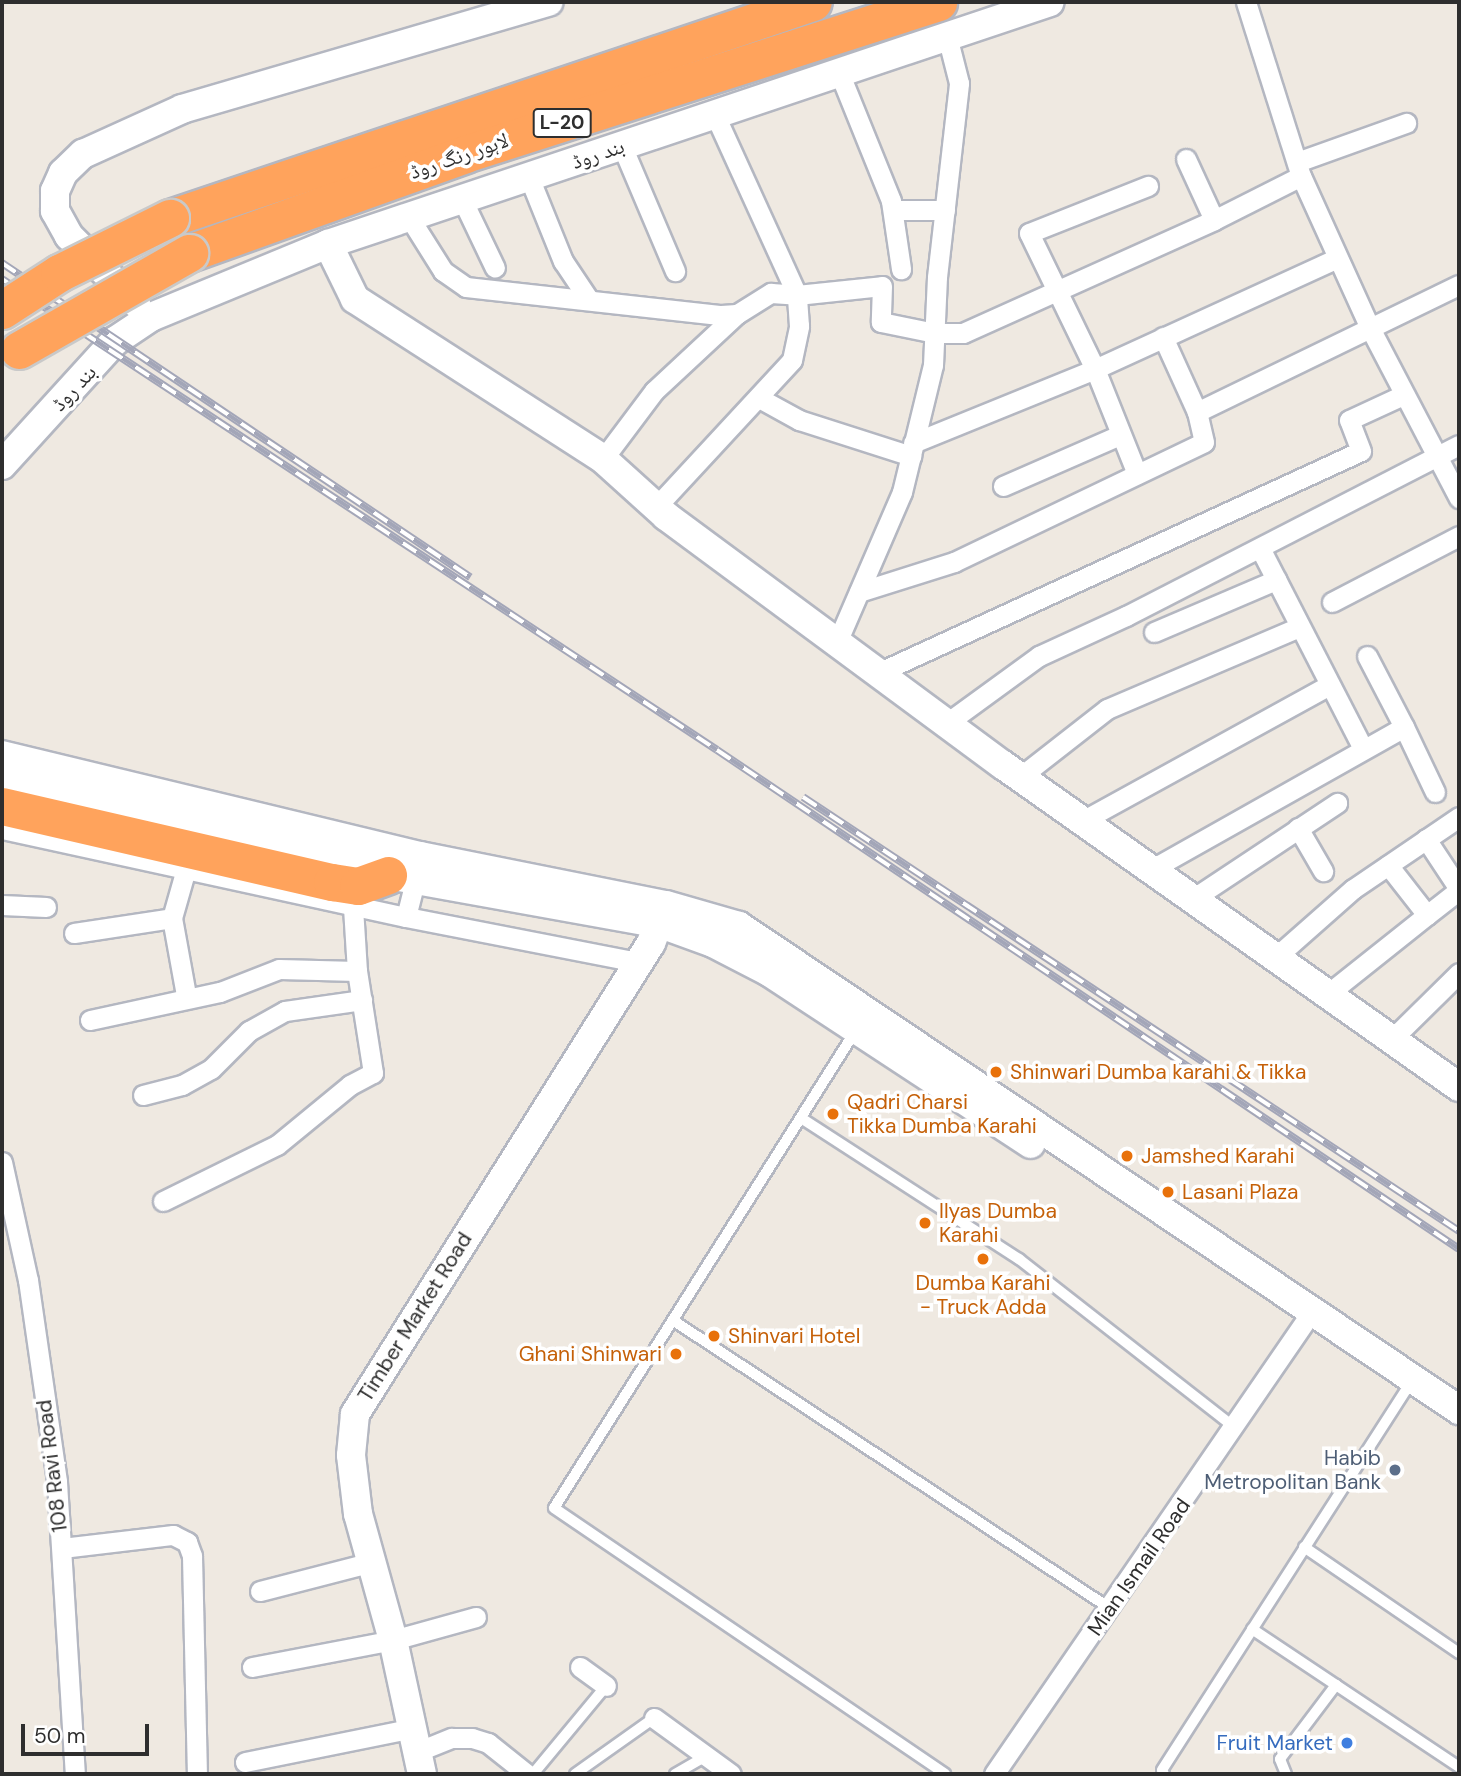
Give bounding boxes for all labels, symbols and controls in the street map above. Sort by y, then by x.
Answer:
road number: L-20 [532,108,592,139]
street label: لاہور رنگ روڈ [406,127,512,185]
street label: بند روڈ [568,133,628,175]
street label: بند روڈ [46,360,102,416]
place label: Shinwari Dumba karahi & Tikka [1010,1059,1306,1085]
marker: Shinwari Dumba karahi & Tikka [988,1064,1004,1080]
place label: Qadri Charsi Tikka Dumba Karahi [847,1089,1037,1139]
marker: Qadri Charsi Tikka Dumba Karahi [825,1106,841,1122]
place label: Jamshed Karahi [1141,1143,1294,1169]
marker: Jamshed Karahi [1119,1148,1135,1164]
place label: Lasani Plaza [1182,1179,1298,1205]
marker: Lasani Plaza [1160,1184,1176,1200]
place label: Ilyas Dumba Karahi [939,1198,1057,1248]
marker: Ilyas Dumba Karahi [917,1215,933,1231]
street label: Timber Market Road [353,1228,477,1406]
marker: Dumba Karahi - Truck Adda [975,1251,991,1267]
place label: Dumba Karahi - Truck Adda [916,1270,1050,1320]
place label: Shinvari Hotel [728,1323,860,1349]
marker: Shinvari Hotel [706,1328,722,1344]
place label: Ghani Shinwari [519,1341,662,1367]
marker: Ghani Shinwari [668,1346,684,1362]
street label: 108 Ravi Road [31,1398,73,1534]
place label: Habib Metropolitan Bank [1204,1445,1381,1495]
marker: Habib Metropolitan Bank [1387,1462,1403,1478]
street label: Mian Ismail Road [1082,1494,1196,1640]
scale bar [24,1710,152,1754]
text: 50 m [34,1722,85,1750]
place label: Fruit Market [1217,1730,1333,1756]
marker: Fruit Market [1339,1735,1355,1751]

